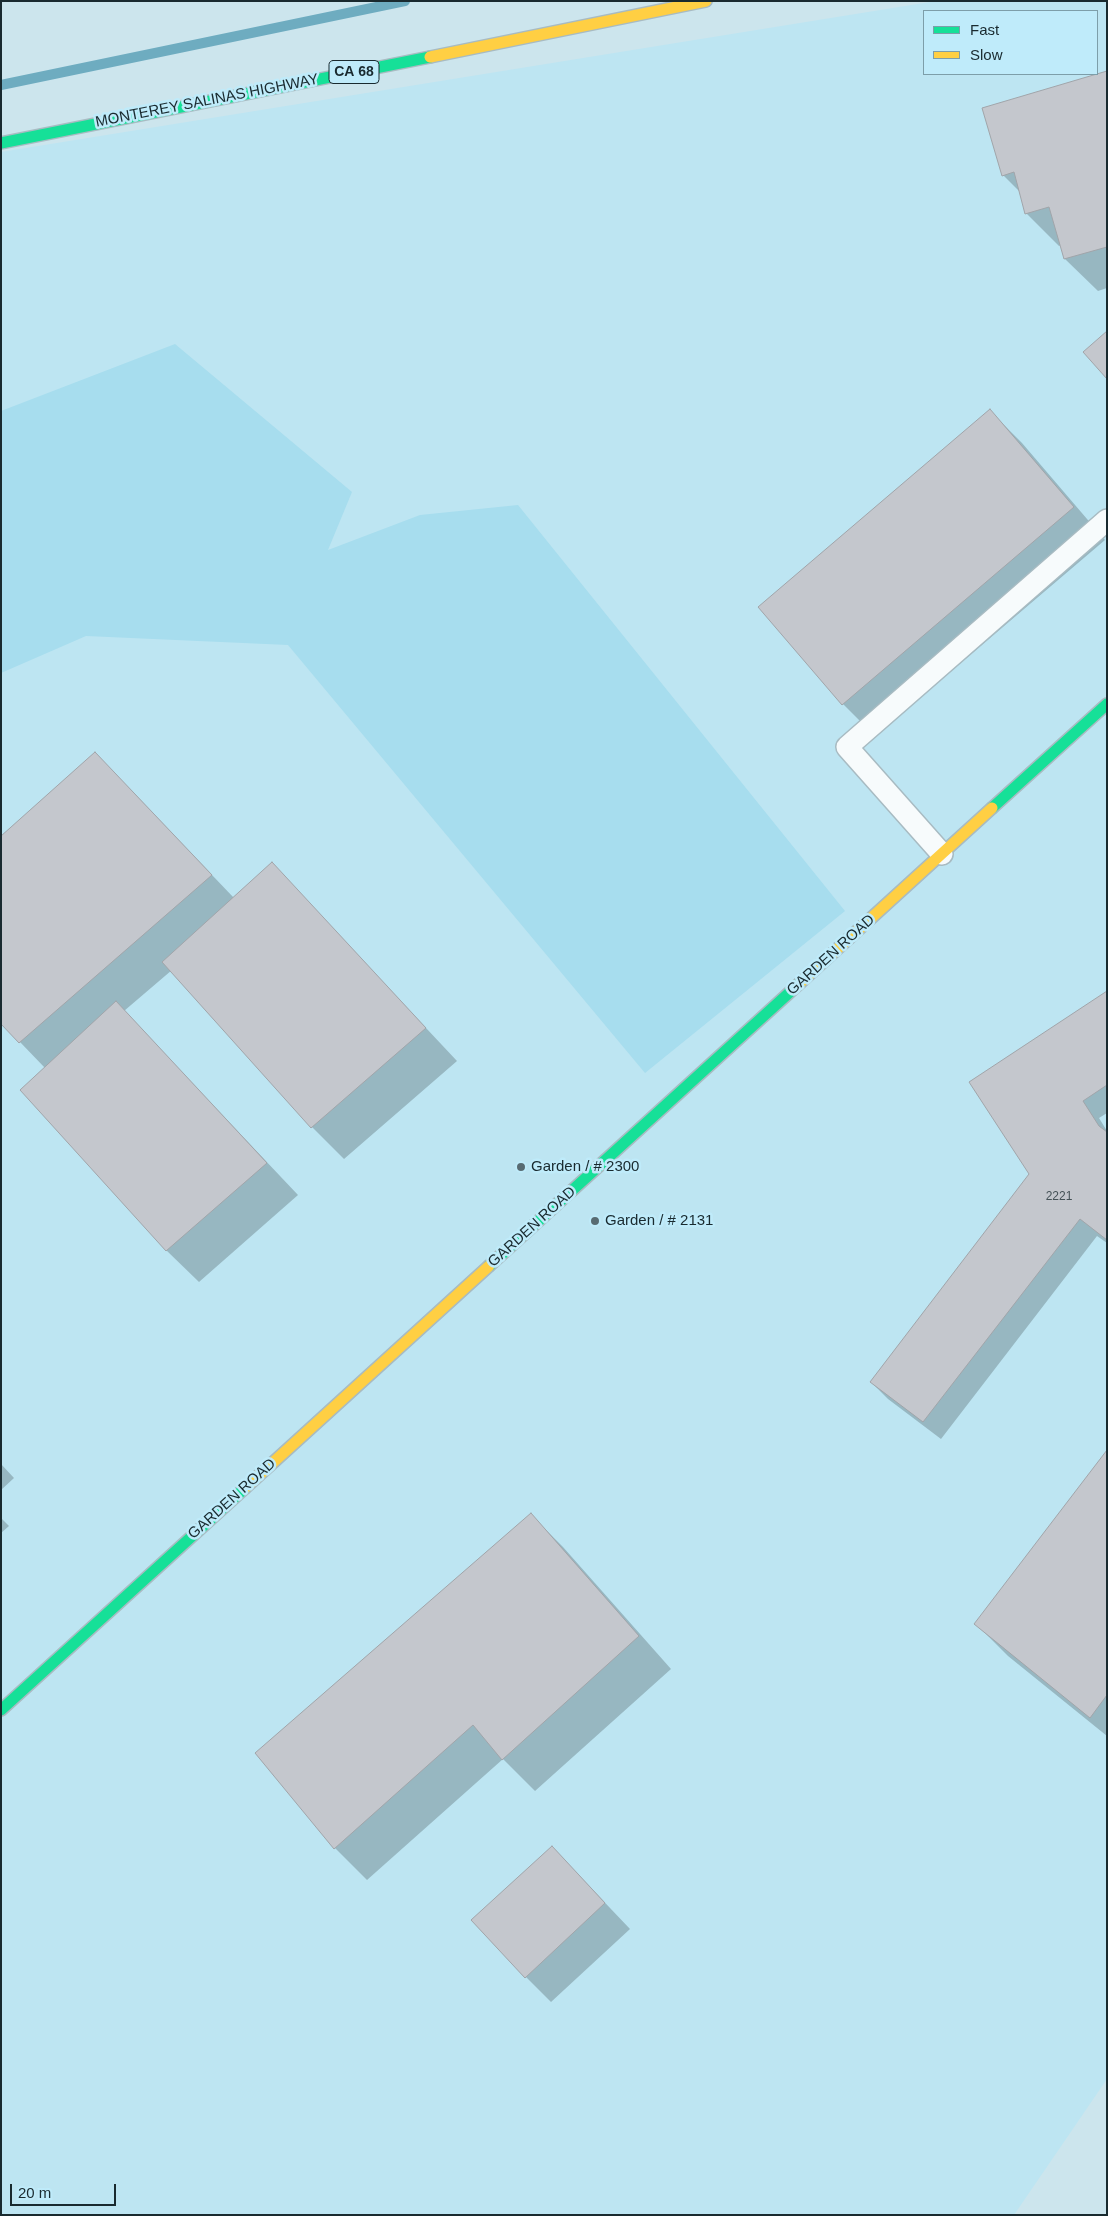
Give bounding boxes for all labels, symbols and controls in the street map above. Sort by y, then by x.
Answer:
legend [923,10,1098,75]
text: Fast [970,21,999,38]
text: Slow [970,46,1003,63]
road number: CA 68 [329,61,379,84]
street label: MONTEREY SALINAS HIGHWAY [94,71,320,131]
street label: GARDEN ROAD [783,911,879,999]
place label: Garden / # 2300 [531,1158,639,1176]
marker: Garden / # 2300 [515,1161,527,1173]
street label: GARDEN ROAD [484,1183,580,1271]
house number: 2221 [1046,1190,1072,1204]
place label: Garden / # 2131 [605,1212,713,1230]
marker: Garden / # 2131 [589,1215,601,1227]
street label: GARDEN ROAD [184,1455,280,1543]
scale bar [12,2174,119,2206]
text: 20 m [18,2184,51,2201]

